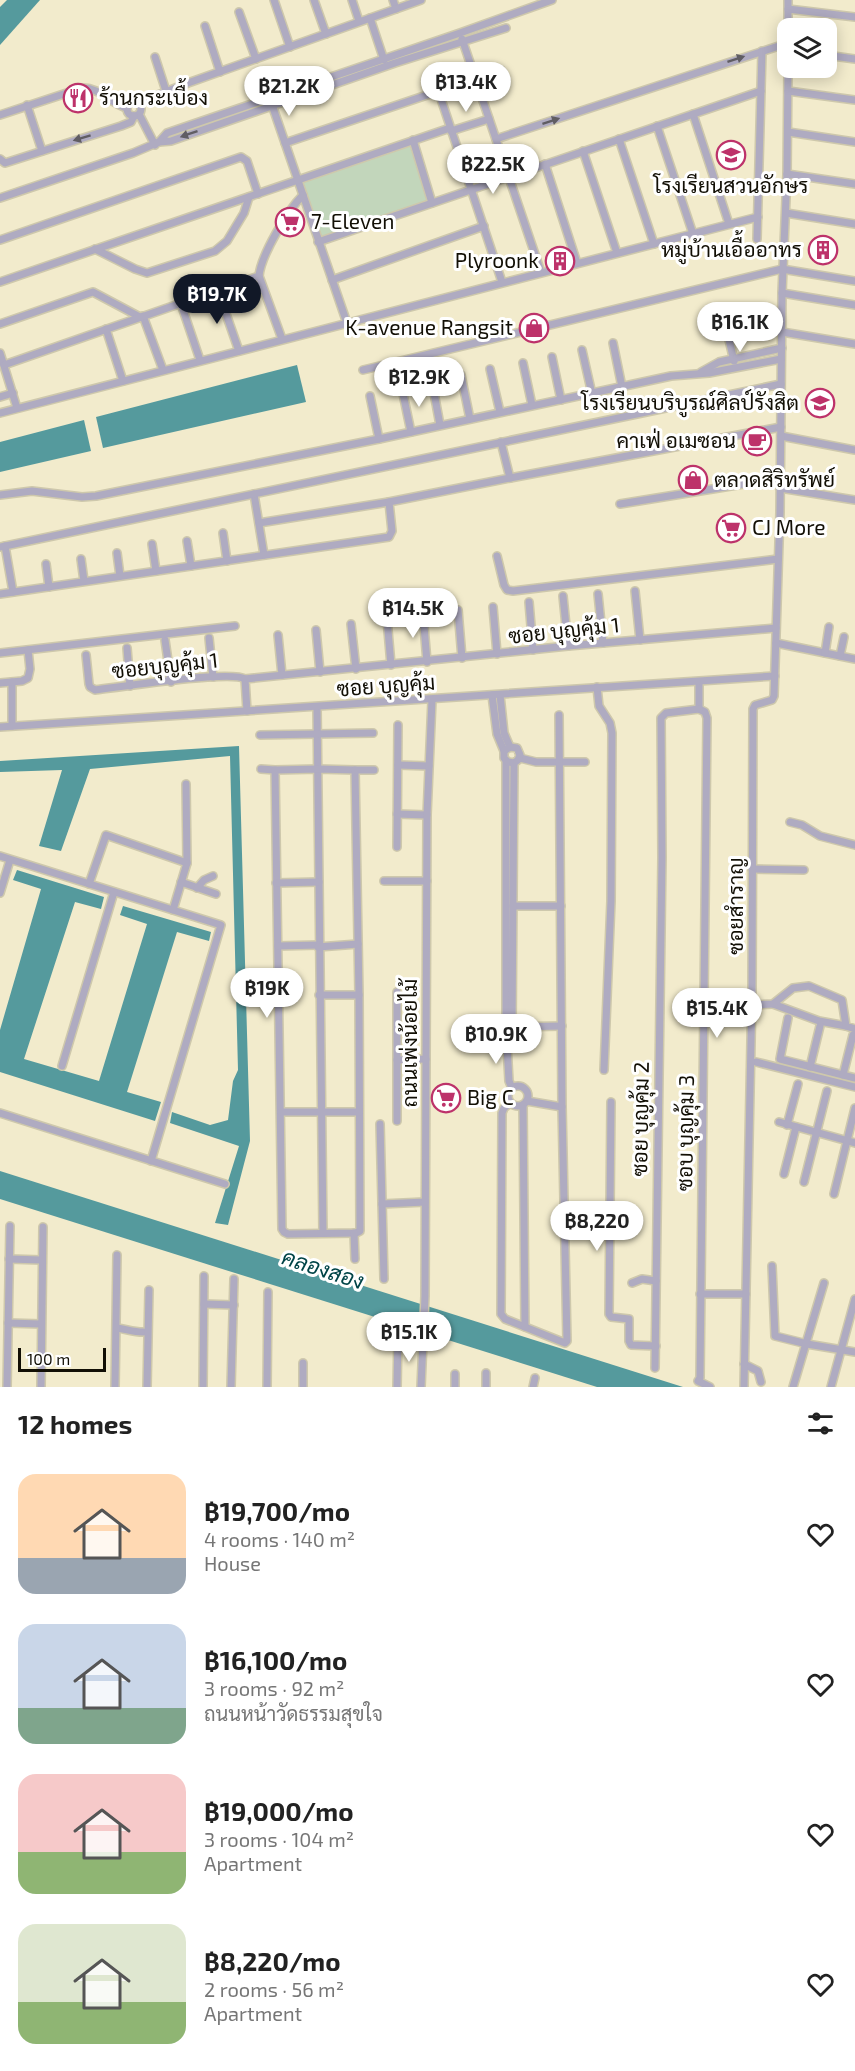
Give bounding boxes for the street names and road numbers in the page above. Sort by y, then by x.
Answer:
street label: ซอย บุญคุ้ม 1 [507,611,621,651]
street label: ซอยบุญคุ้ม 1 [110,646,220,686]
street label: ซอย บุญคุ้ม [336,669,436,703]
street label: ซอยสำราญ [722,857,748,955]
street label: ถนนเพ่งน้อยไม้ [396,978,421,1107]
street label: ซอย บุญคุ้ม 2 [626,1061,656,1177]
street label: ซอบ บุญคุ้ม 3 [671,1075,701,1191]

